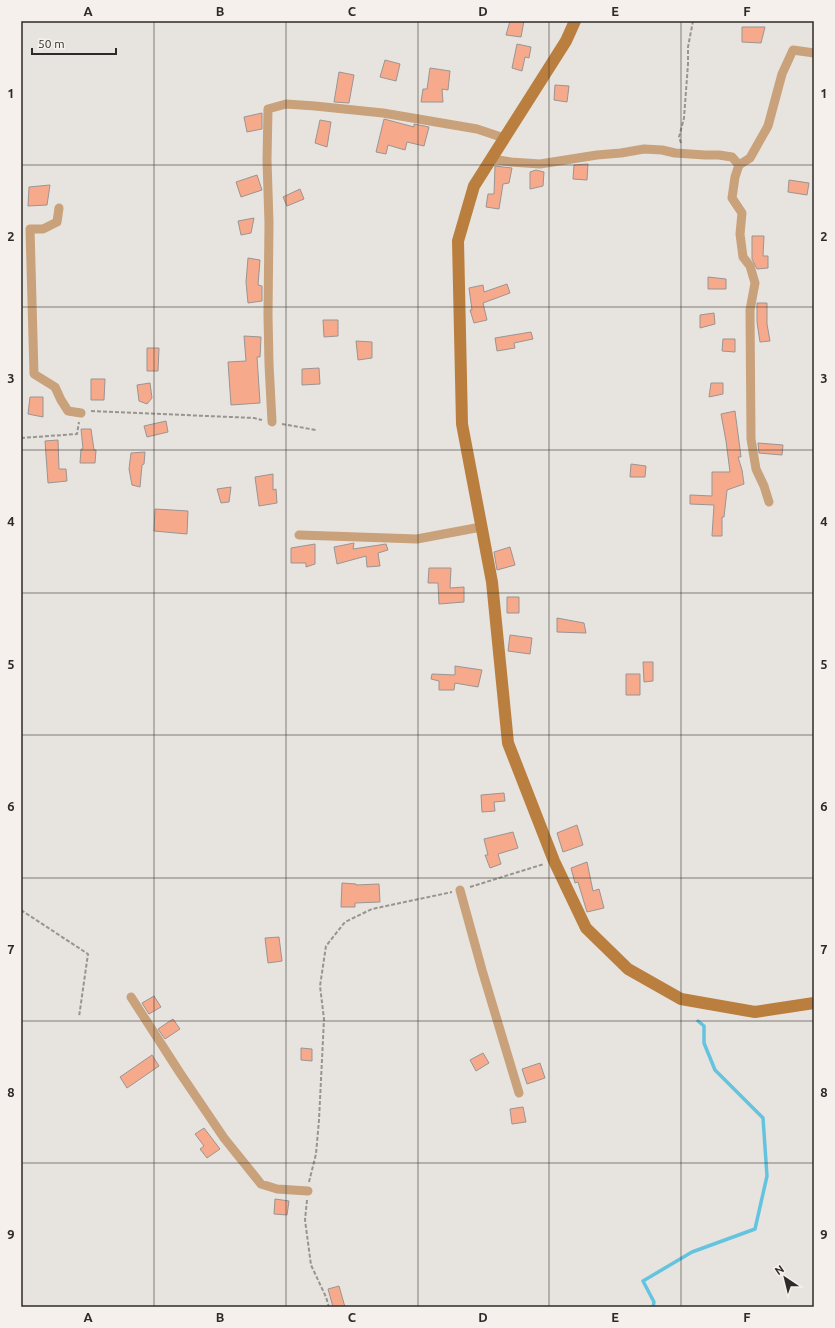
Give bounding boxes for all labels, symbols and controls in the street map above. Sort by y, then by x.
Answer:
text: A [83,4,93,18]
text: B [216,4,225,18]
text: C [348,4,357,18]
text: D [478,4,488,18]
text: E [611,4,619,18]
text: F [743,4,751,18]
scale bar [32,30,116,56]
text: 50 m [38,37,65,50]
text: 1 [7,86,15,100]
text: 1 [820,86,828,100]
text: 2 [7,229,15,243]
text: 2 [820,229,828,243]
text: 3 [7,371,15,385]
text: 3 [820,371,828,385]
text: 4 [7,514,15,528]
text: 4 [820,514,828,528]
text: 5 [7,657,15,671]
text: 5 [820,657,828,671]
text: 6 [7,799,15,813]
text: 6 [820,799,828,813]
text: 7 [7,942,15,956]
text: 7 [820,942,828,956]
text: 8 [7,1085,15,1099]
text: 8 [820,1085,828,1099]
text: 9 [7,1227,15,1241]
text: 9 [820,1227,828,1241]
north arrow [765,1258,805,1298]
text: N [772,1263,786,1277]
text: A [83,1310,93,1324]
text: B [216,1310,225,1324]
text: C [348,1310,357,1324]
text: D [478,1310,488,1324]
text: E [611,1310,619,1324]
text: F [743,1310,751,1324]

